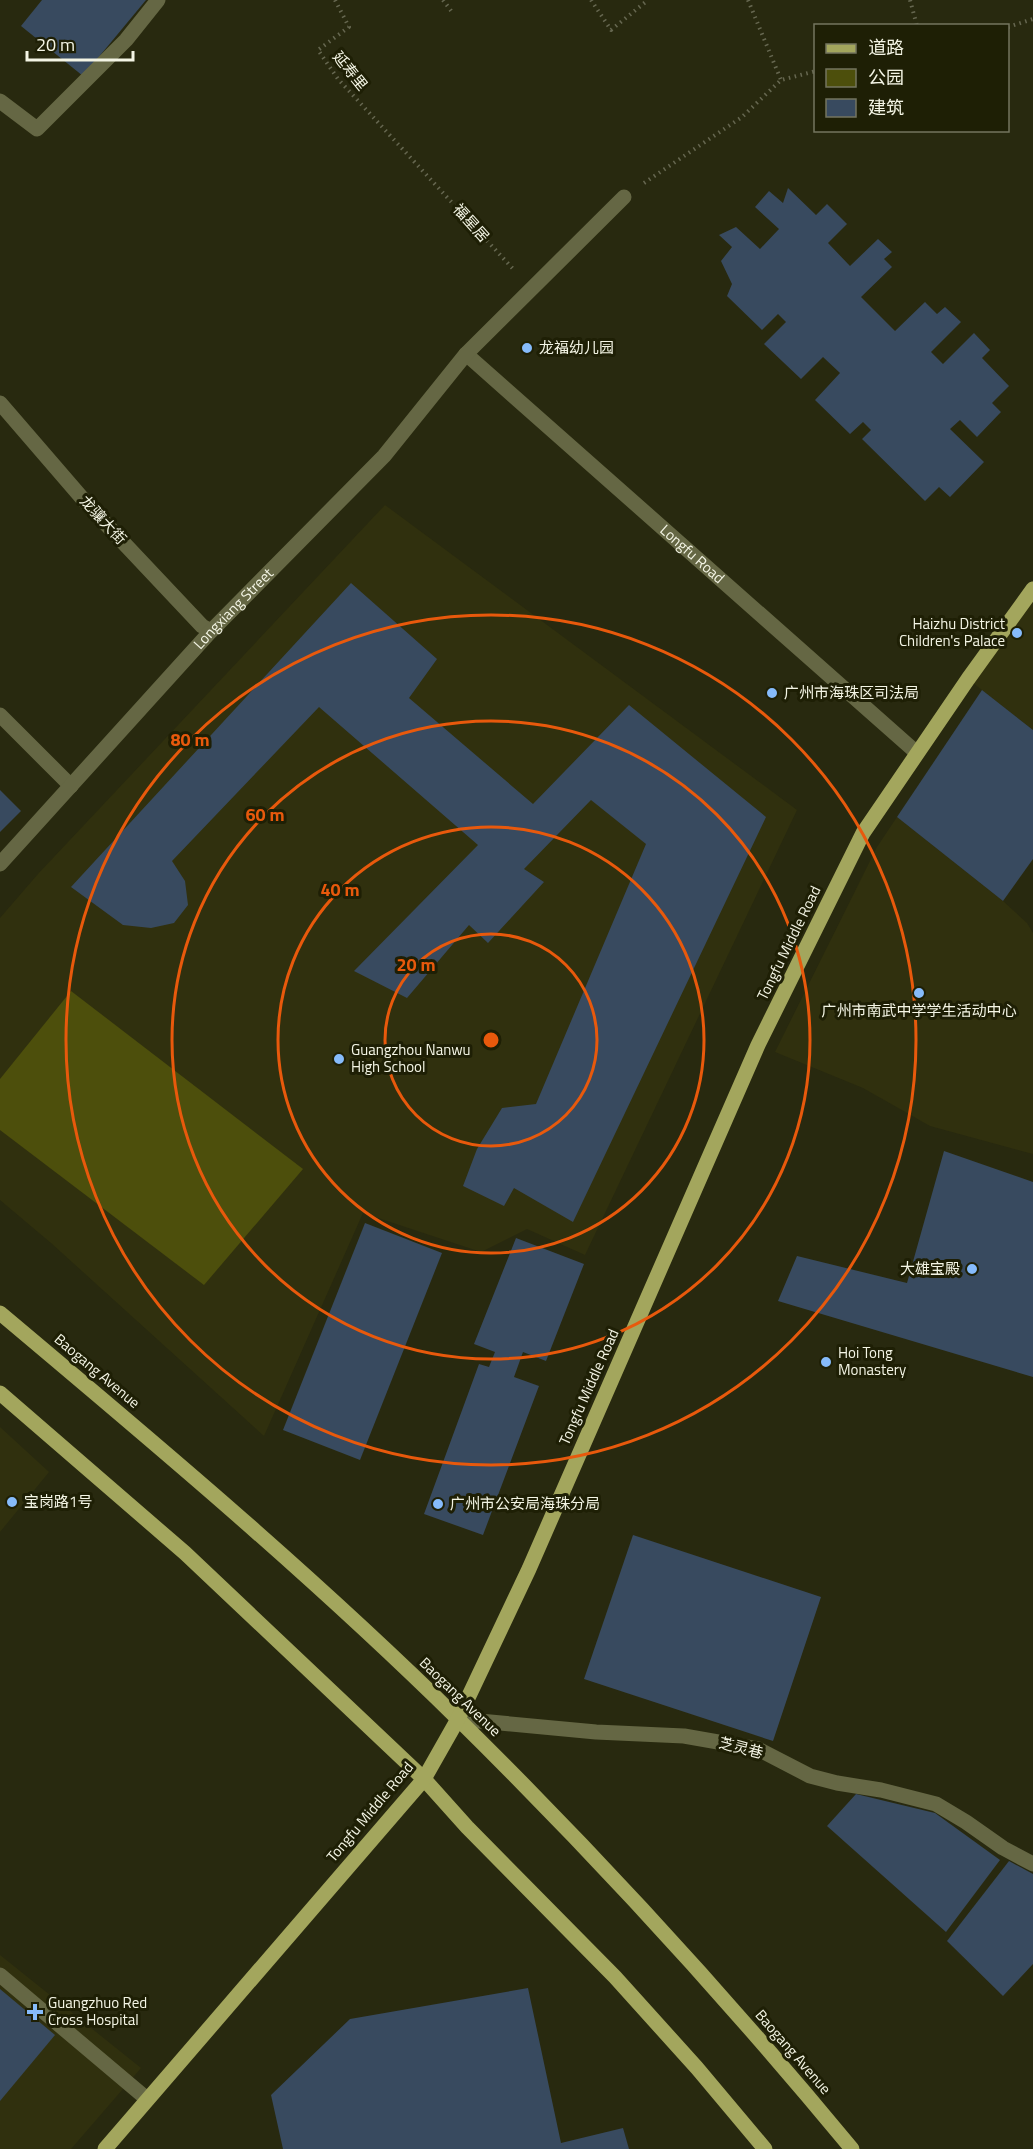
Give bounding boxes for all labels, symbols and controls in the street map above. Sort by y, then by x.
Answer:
scale bar [27,24,134,62]
legend [814,24,1009,132]
text: 20 m [36,31,75,58]
text: 道路 [868,34,904,61]
street label: 延寿里 [327,46,373,95]
text: 公园 [868,64,904,91]
text: 建筑 [868,94,904,121]
street label: 福星居 [448,198,495,247]
place label: 龙福幼儿园 [539,336,614,359]
marker: 龙福幼儿园 [520,341,534,355]
street label: 龙骧大街 [74,490,132,549]
street label: Longfu Road [655,519,730,589]
street label: Longxiang Street [188,562,279,654]
place label: Haizhu District Children's Palace [899,612,1006,652]
marker: Haizhu District Children's Palace [1010,626,1024,640]
place label: 广州市海珠区司法局 [784,681,919,704]
marker: 广州市海珠区司法局 [765,686,779,700]
text: 80 m [170,726,210,753]
text: 60 m [245,801,285,828]
text: 40 m [320,876,360,903]
street label: Tongfu Middle Road [751,882,826,1004]
text: 20 m [396,951,436,978]
marker: 广州市南武中学学生活动中心 [912,986,926,1000]
place label: 广州市南武中学学生活动中心 [821,999,1017,1022]
centre of rings [481,1030,501,1050]
place label: Guangzhou Nanwu High School [351,1038,471,1078]
marker: Guangzhou Nanwu High School [332,1052,346,1066]
place label: 大雄宝殿 [900,1257,960,1280]
marker: 大雄宝殿 [965,1262,979,1276]
street label: Tongfu Middle Road [553,1325,624,1449]
street label: Baogang Avenue [49,1328,145,1413]
place label: Hoi Tong Monastery [838,1341,906,1381]
marker: Hoi Tong Monastery [819,1355,833,1369]
place label: 宝岗路1号 [24,1490,92,1513]
place label: 广州市公安局海珠分局 [450,1492,600,1515]
marker: 宝岗路1号 [5,1495,19,1509]
marker: 广州市公安局海珠分局 [431,1497,445,1511]
street label: Baogang Avenue [414,1652,506,1742]
street label: 芝灵巷 [716,1731,766,1764]
street label: Tongfu Middle Road [321,1756,419,1867]
place label: Guangzhuo Red Cross Hospital [48,1991,147,2031]
marker: Guangzhuo Red Cross Hospital [26,2003,44,2021]
street label: Baogang Avenue [750,2004,837,2099]

